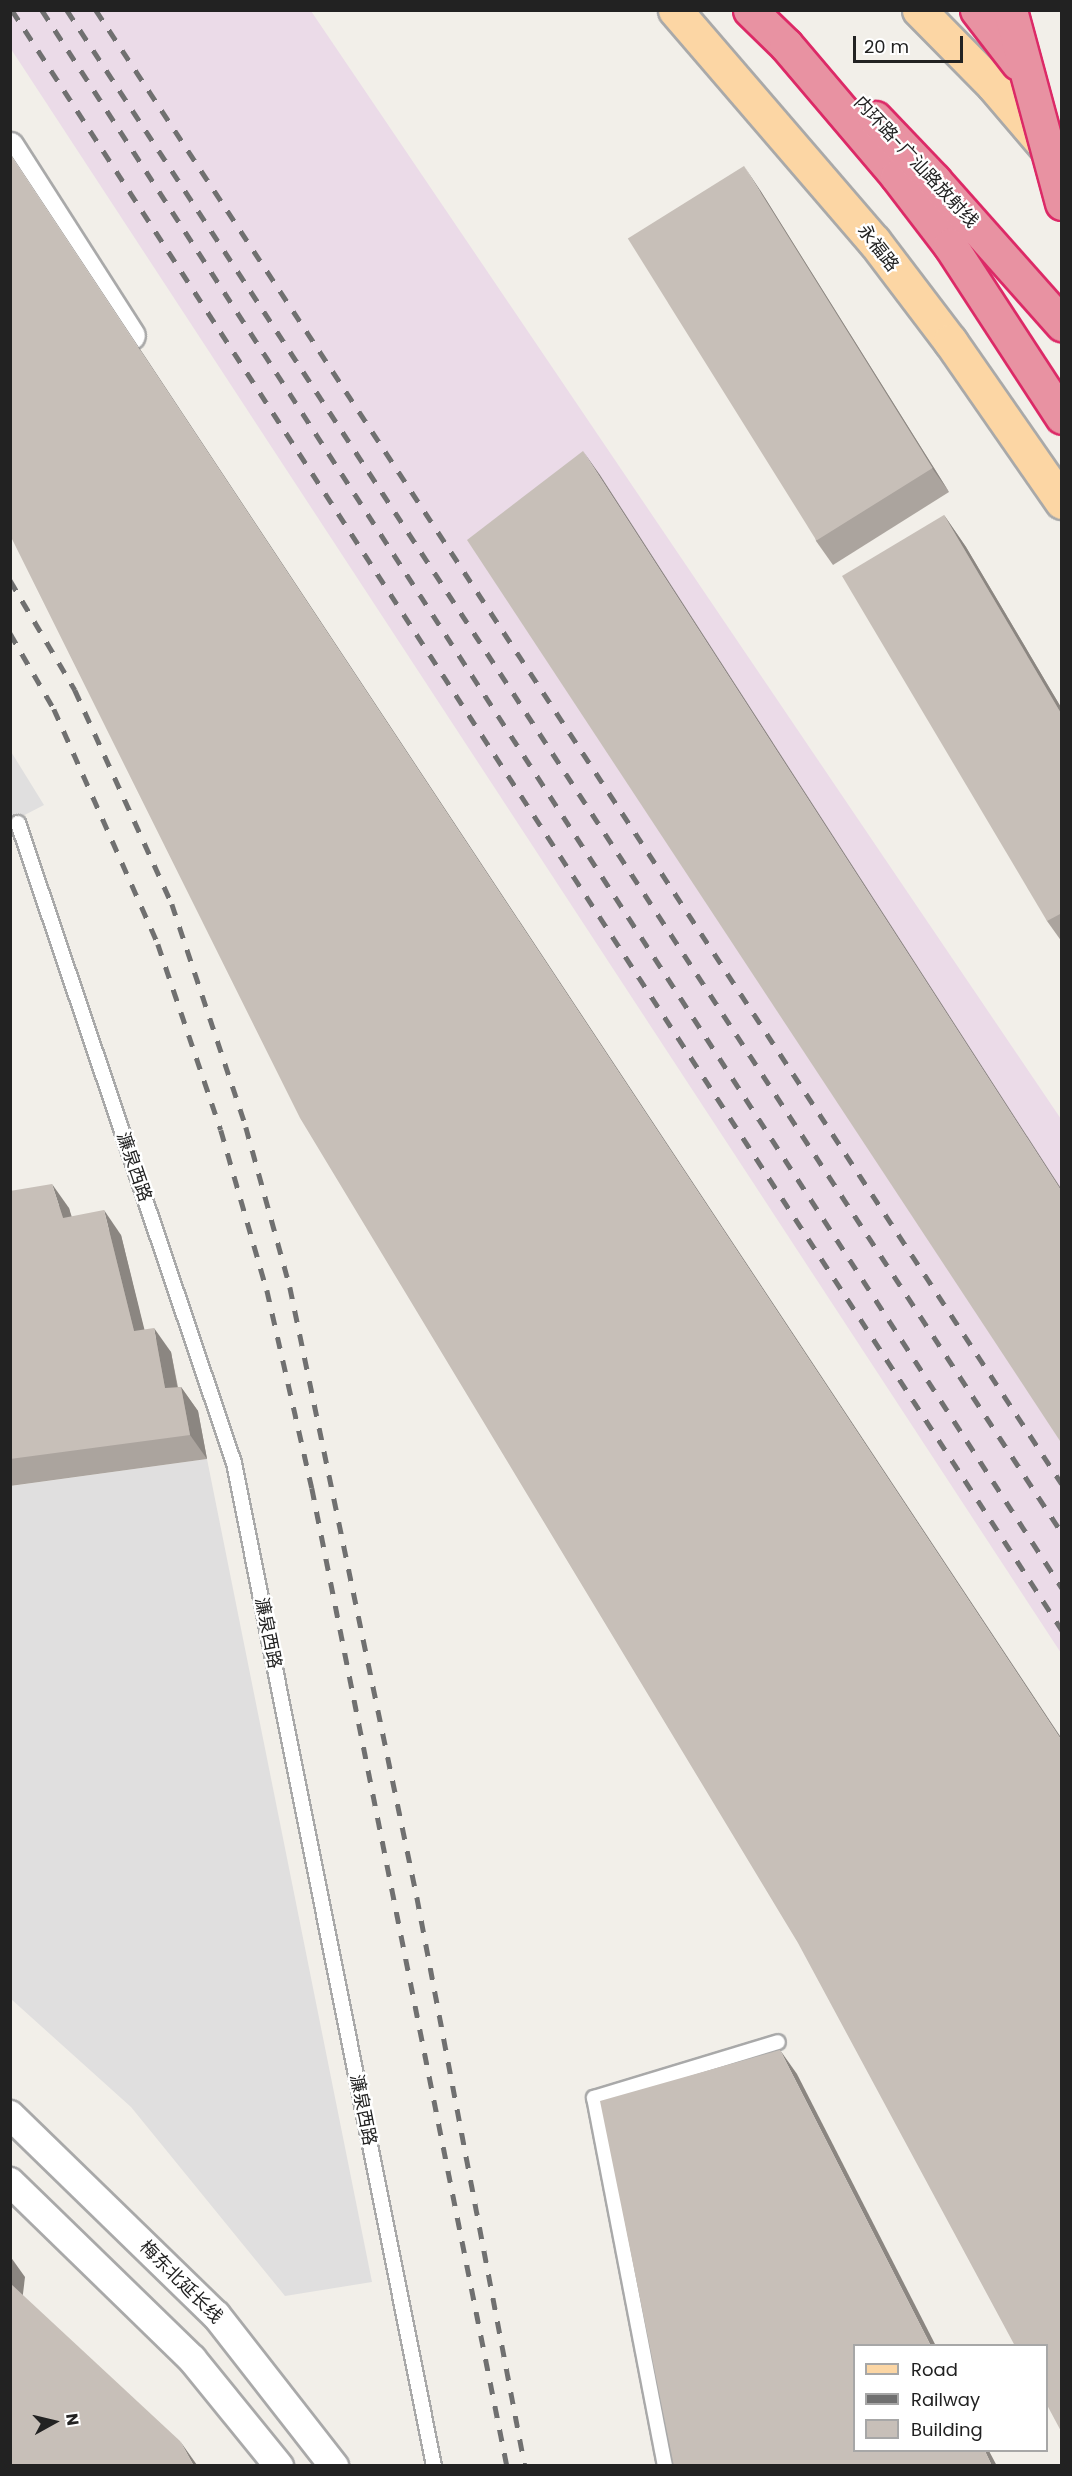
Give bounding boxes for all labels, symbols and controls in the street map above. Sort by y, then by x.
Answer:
scale bar [856,24,966,62]
text: 20 m [864,34,909,59]
street label: 内环路-广汕路放射线 [849,92,983,232]
street label: 永福路 [853,220,903,276]
street label: 濂泉西路 [112,1129,156,1205]
street label: 濂泉西路 [251,1596,285,1670]
street label: 濂泉西路 [346,2073,380,2147]
street label: 梅东北延长线 [135,2236,227,2328]
legend [853,2344,1048,2452]
text: Road [911,2357,958,2382]
text: Railway [911,2387,980,2412]
north arrow [24,2392,84,2452]
text: N [60,2412,85,2427]
text: Building [911,2417,983,2442]

